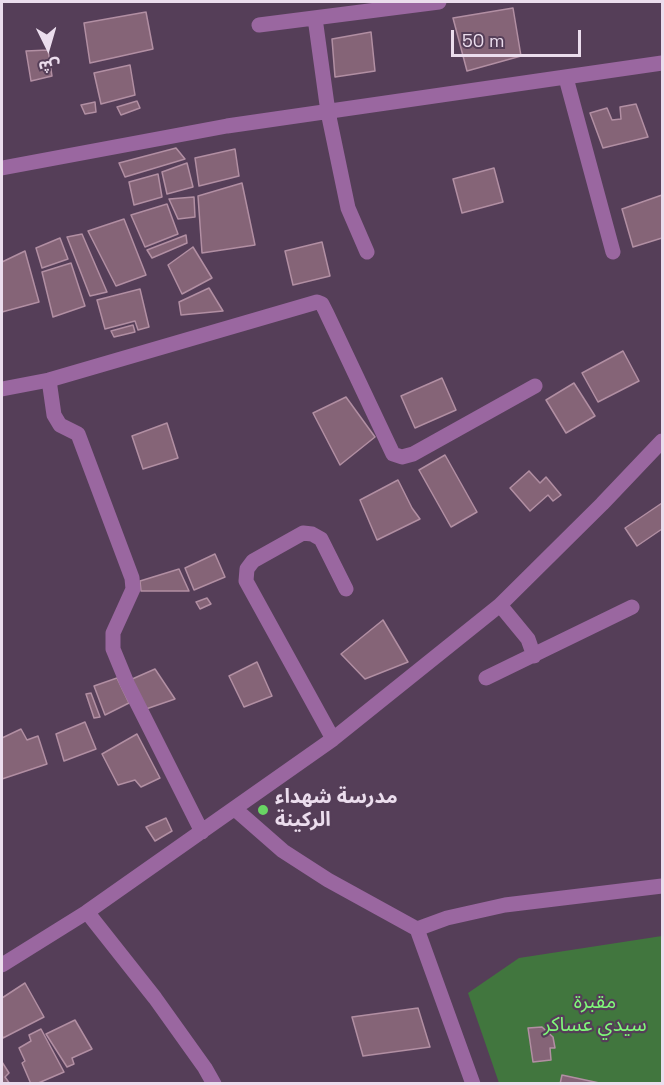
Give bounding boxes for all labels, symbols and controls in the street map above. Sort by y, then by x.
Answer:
north arrow [18,18,78,78]
scale bar [454,18,584,56]
text: 50 m [462,29,504,52]
text: ش [38,55,61,78]
place label: مدرسة شهداء الركينة [275,786,398,833]
marker: مدرسة شهداء الركينة [256,803,270,817]
park label: مقبرة سيدي عساكر [543,991,647,1038]

